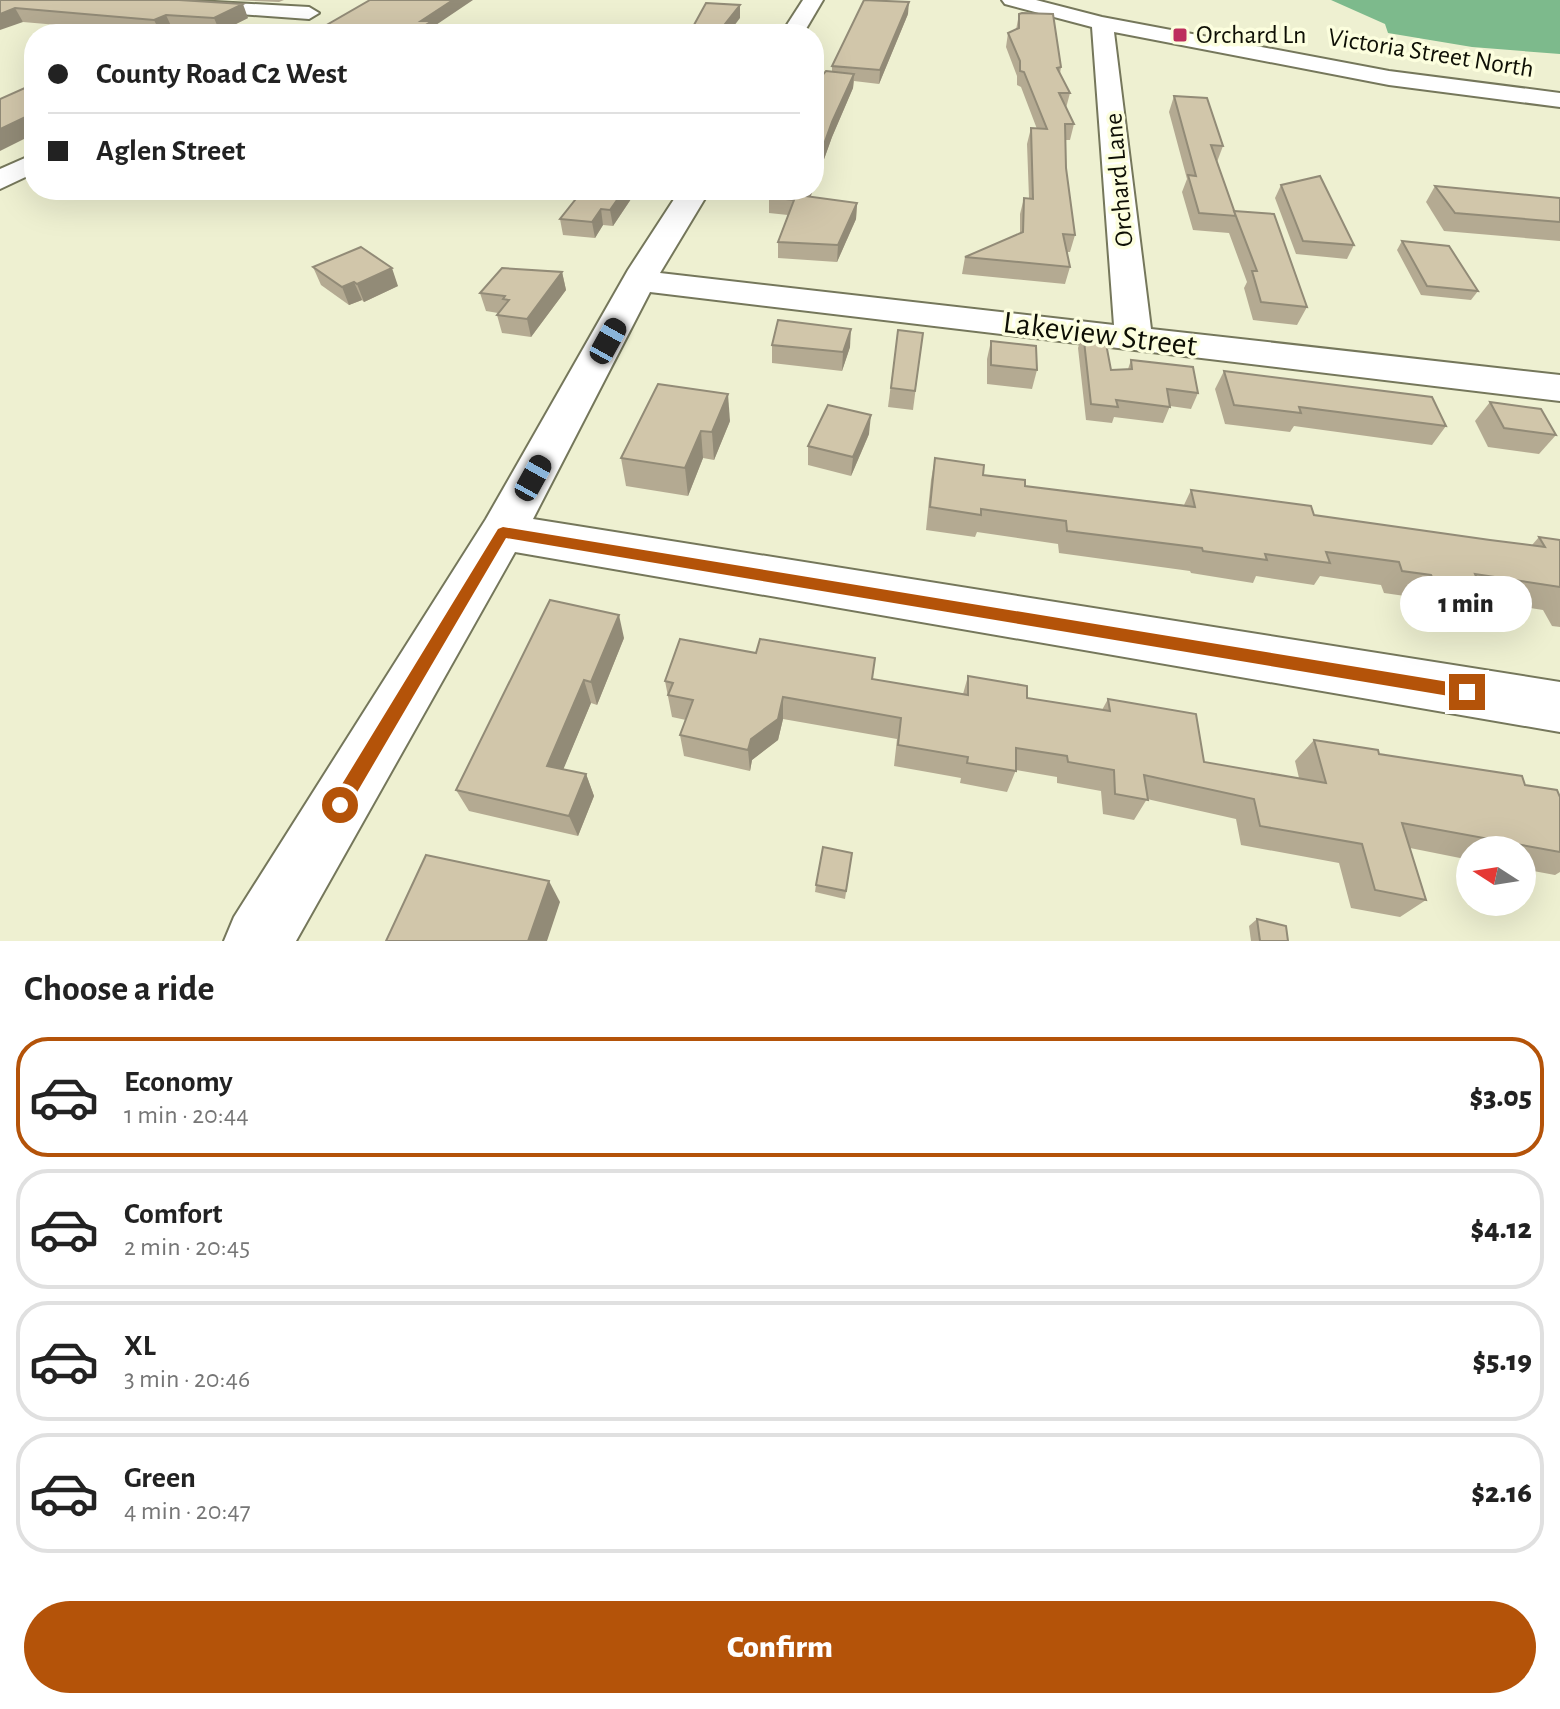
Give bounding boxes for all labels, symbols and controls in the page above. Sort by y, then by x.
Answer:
place label: Orchard Ln [1196,22,1307,48]
street label: Victoria Street North [1326,24,1536,82]
marker: Orchard Ln [1171,26,1189,44]
text: County Road C2 West [96,59,347,89]
street label: Orchard Lane [1100,112,1138,248]
text: Aglen Street [96,136,245,166]
street label: Lakeview Street [1001,306,1199,362]
car [586,314,630,368]
car [511,451,555,505]
callout: 1 min [1401,576,1533,632]
text: 1 min [1438,591,1494,617]
route end [1449,674,1485,710]
route start [322,787,358,823]
north arrow [1456,836,1536,916]
map controls [1456,836,1536,916]
text: Choose a ride [24,971,214,1007]
icon: car [28,1061,100,1133]
text: Economy [124,1067,233,1097]
text: $3.05 [1470,1082,1532,1112]
text: 1 min · 20:44 [124,1102,249,1128]
icon: car [28,1193,100,1265]
text: Comfort [124,1199,223,1229]
text: $4.12 [1471,1214,1532,1244]
text: 2 min · 20:45 [124,1234,250,1260]
icon: car [28,1325,100,1397]
text: XL [124,1331,156,1361]
text: $5.19 [1473,1346,1532,1376]
text: 3 min · 20:46 [124,1366,250,1392]
icon: car [28,1457,100,1529]
text: Green [124,1463,196,1493]
text: $2.16 [1471,1478,1532,1508]
text: 4 min · 20:47 [124,1498,251,1524]
button: Confirm [24,1601,1536,1693]

